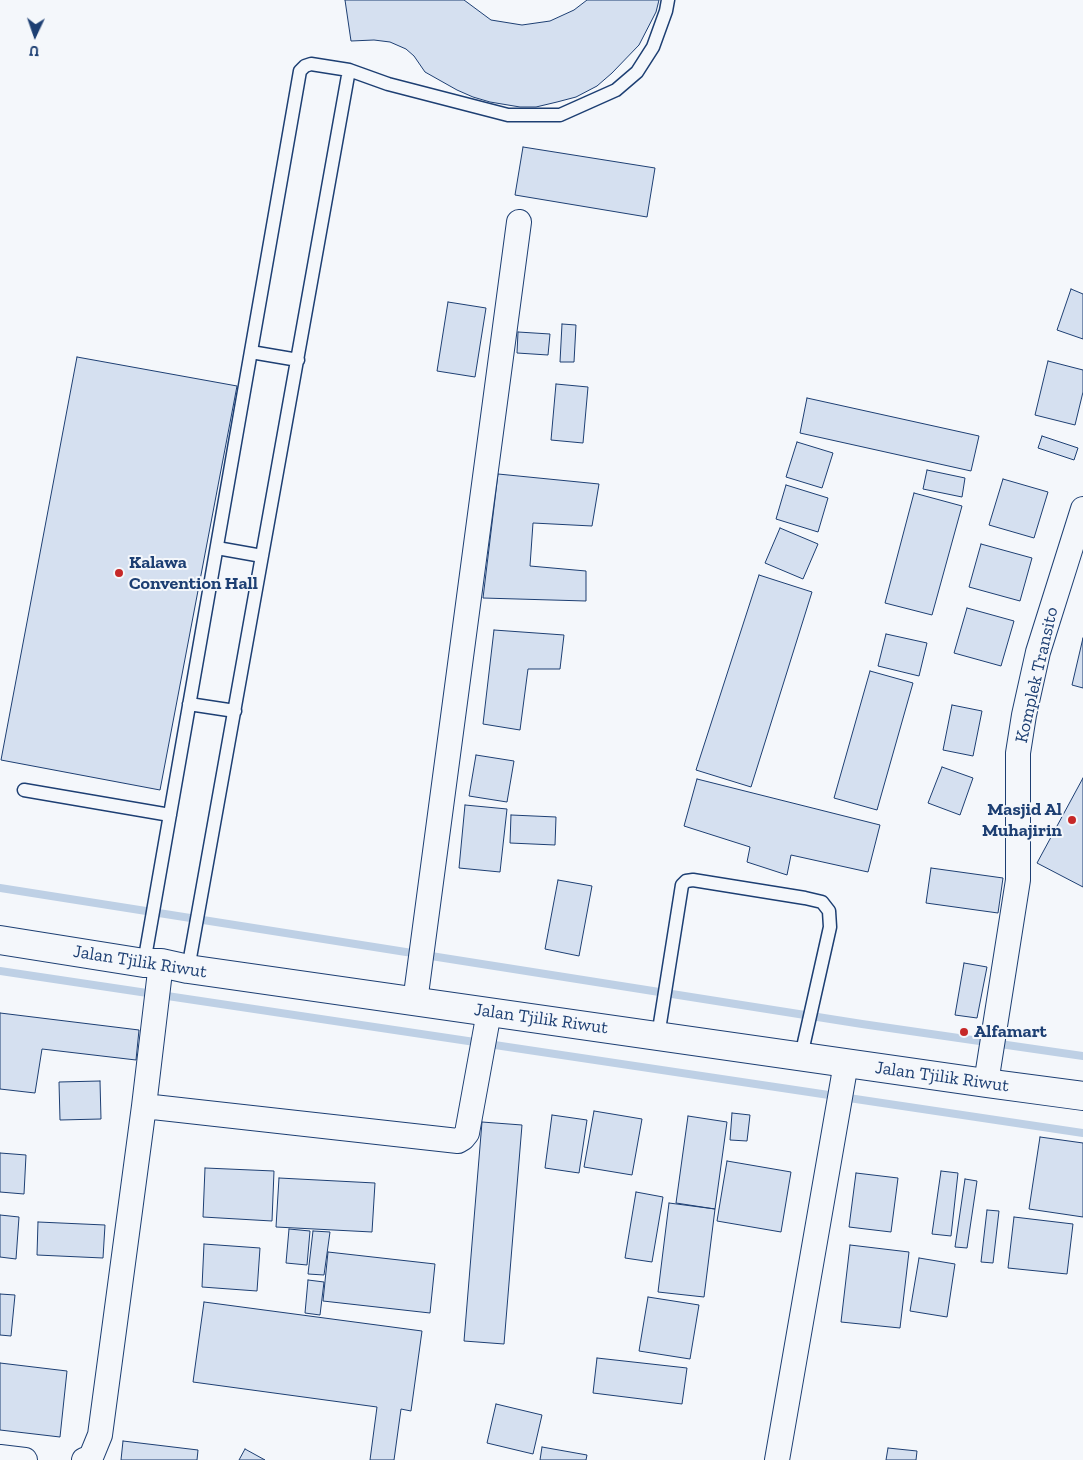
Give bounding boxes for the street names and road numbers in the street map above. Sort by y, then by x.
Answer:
street label: Komplek Transito [1011,605,1063,745]
street label: Jalan Tjilik Riwut [72,941,208,983]
street label: Jalan Tjilik Riwut [473,999,609,1039]
street label: Jalan Tjilik Riwut [874,1057,1010,1097]

